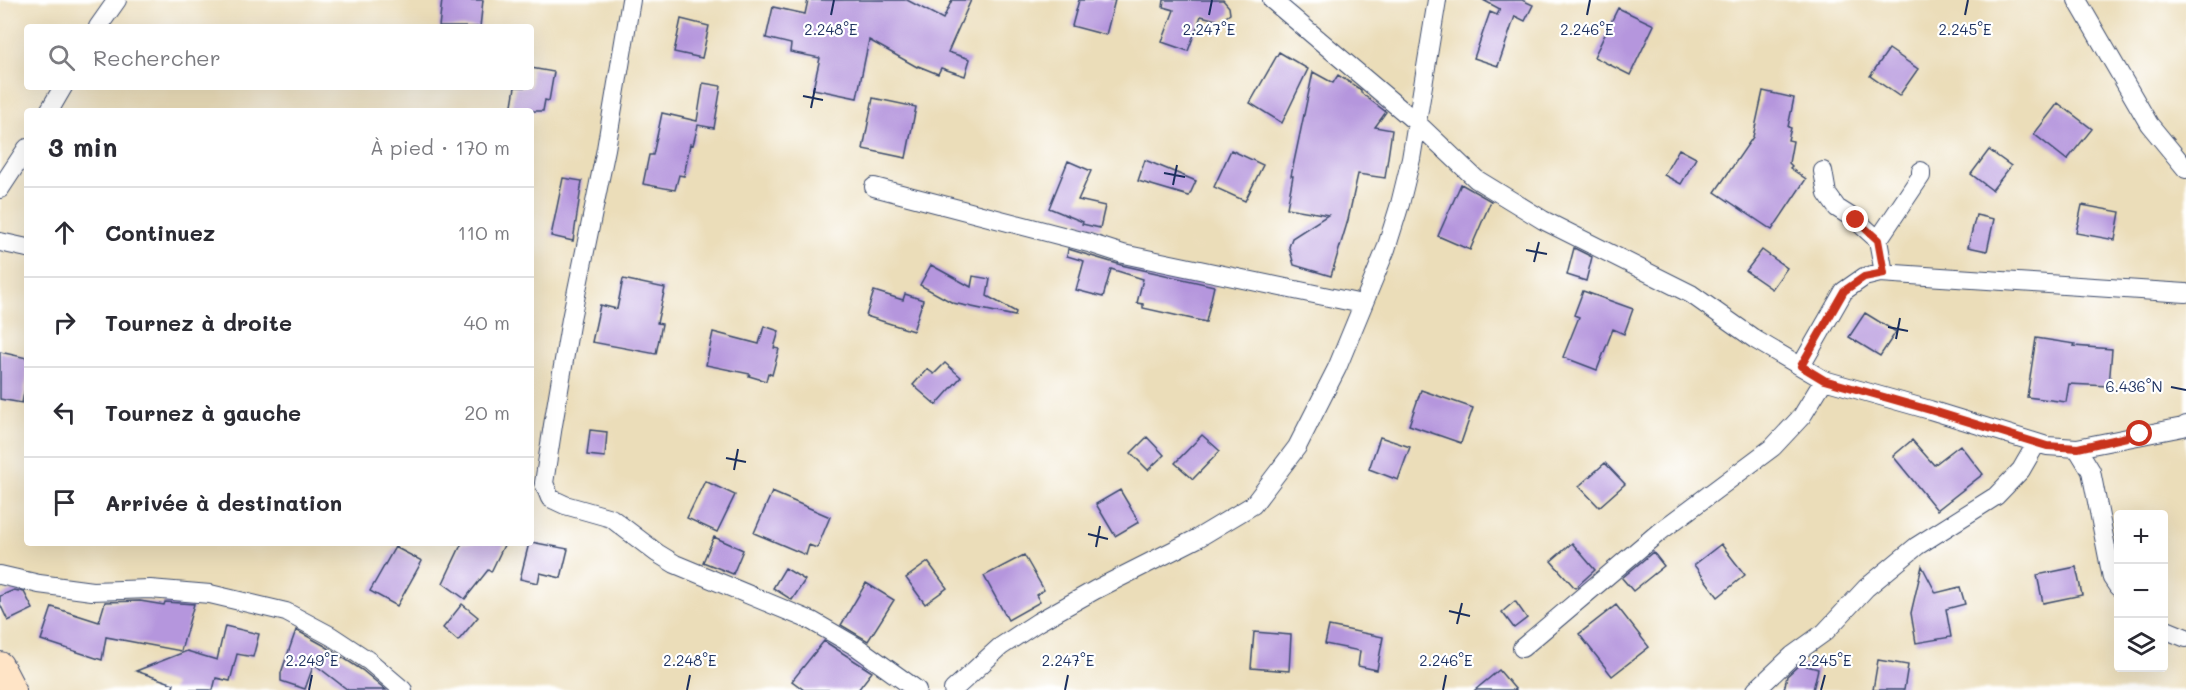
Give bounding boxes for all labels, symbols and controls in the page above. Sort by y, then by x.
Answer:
text: 2.248°E [804,19,858,39]
text: 2.247°E [1183,19,1236,39]
text: 2.246°E [1560,19,1614,39]
text: 2.245°E [1938,19,1992,39]
search box [24,24,534,90]
icon: search [45,41,78,74]
text: Rechercher [93,43,221,72]
text: 3 min [48,130,117,164]
text: À pied · 170 m [370,134,510,160]
route end [1842,206,1868,232]
icon: ahead [48,216,81,249]
text: Continuez [105,218,215,247]
text: 110 m [457,219,510,245]
icon: right [48,306,81,339]
text: Tournez à droite [105,308,292,337]
text: 40 m [464,309,510,335]
text: 6.436°N [2105,376,2163,396]
icon: left [48,396,81,429]
text: Tournez à gauche [105,398,301,427]
text: 20 m [464,399,510,425]
route start [2126,420,2152,446]
icon: arrive [48,486,81,519]
text: Arrivée à destination [105,488,342,517]
map controls [2114,510,2168,672]
button: + [2114,510,2168,564]
button: − [2114,564,2168,618]
button: layers [2114,618,2168,672]
text: 2.249°E [285,650,339,670]
text: 2.248°E [663,650,717,670]
text: 2.247°E [1042,650,1095,670]
text: 2.246°E [1419,650,1473,670]
text: 2.245°E [1798,650,1852,670]

